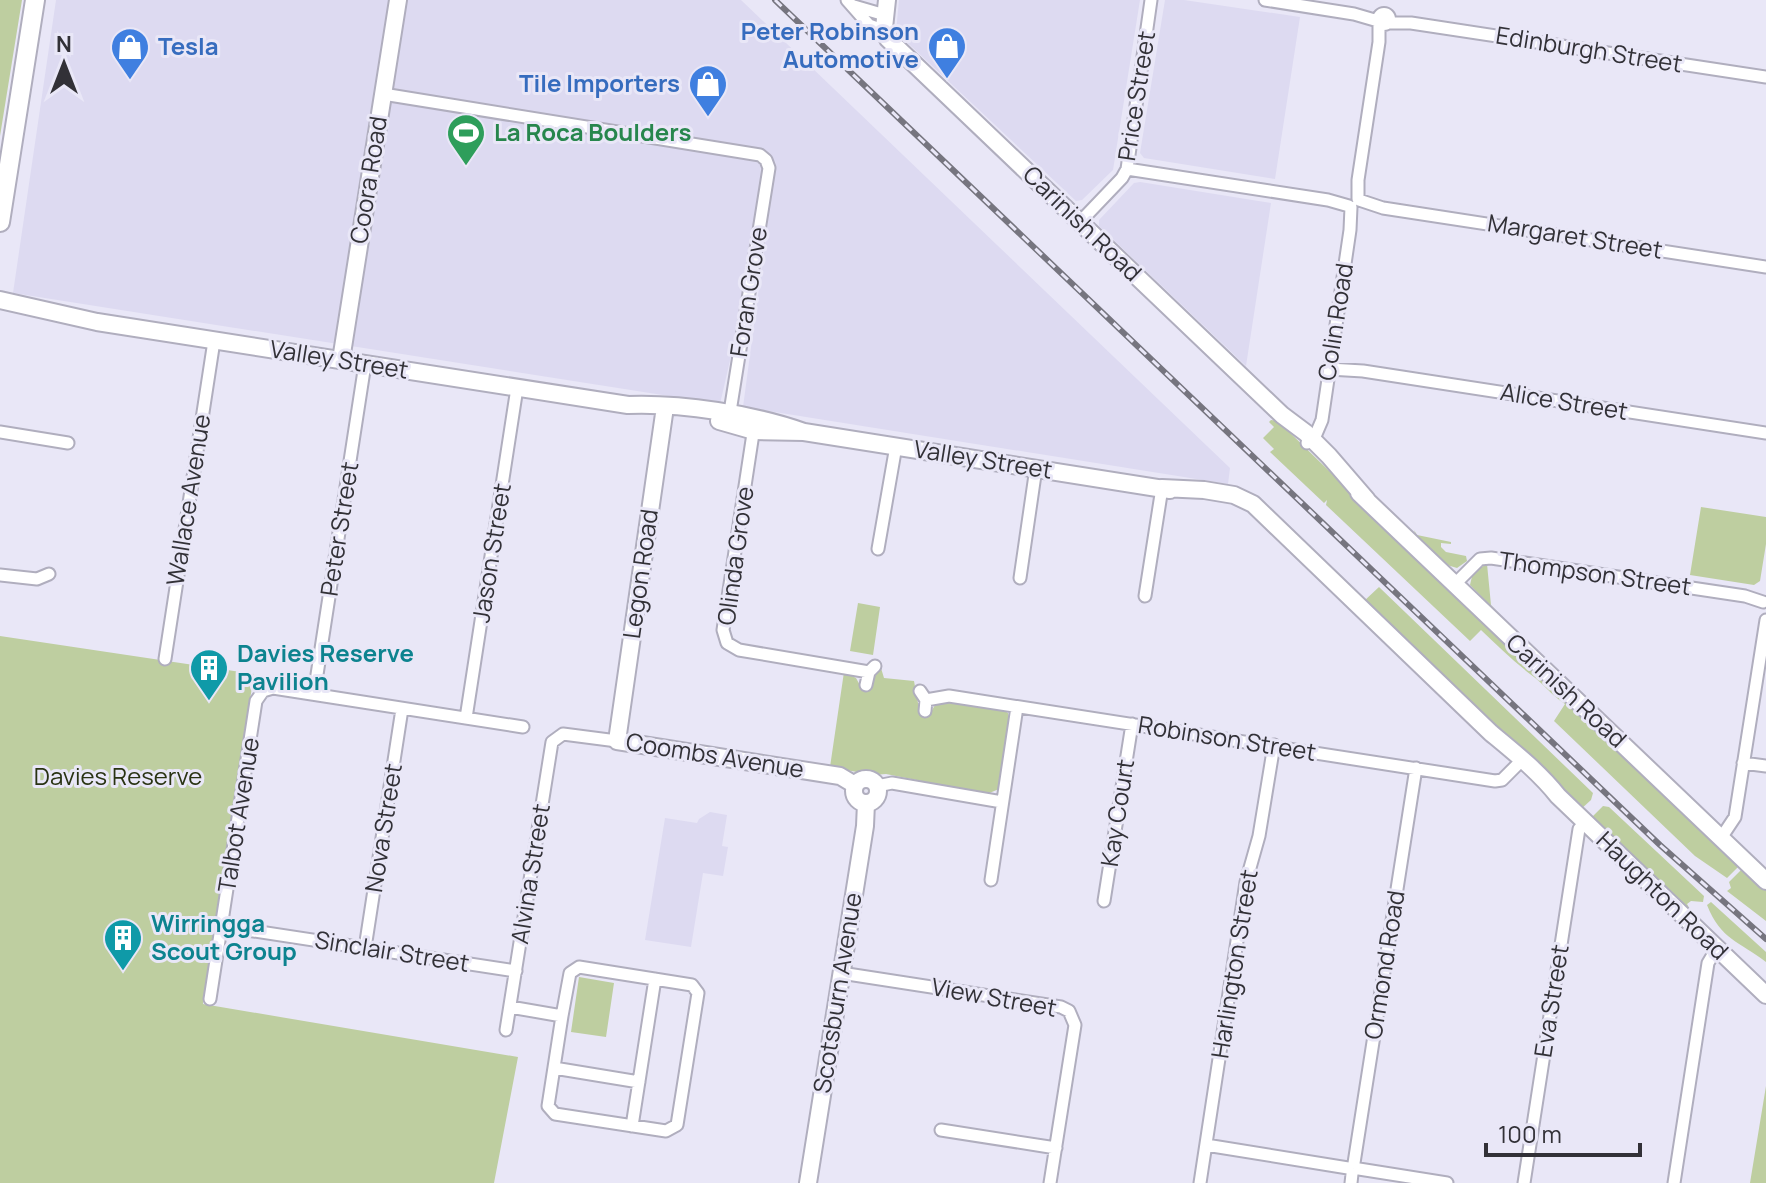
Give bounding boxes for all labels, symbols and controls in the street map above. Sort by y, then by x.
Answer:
place label: Peter Robinson Automotive [741,14,919,75]
street label: Edinburgh Street [1494,18,1685,80]
north arrow [24,24,104,104]
shop icon: Peter Robinson Automotive [926,25,968,80]
shop icon: Tesla [109,26,151,81]
street label: Price Street [1109,28,1162,163]
text: N [56,29,72,59]
place label: Tesla [158,29,219,62]
shop icon: Tile Importers [687,63,729,118]
place label: Tile Importers [519,66,680,99]
sports icon: La Roca Boulders [445,112,487,167]
street label: Coora Road [341,114,394,246]
place label: La Roca Boulders [494,115,691,148]
street label: Carinish Road [1016,158,1150,288]
street label: Margaret Street [1485,205,1665,266]
street label: Foran Grove [721,224,774,359]
street label: Colin Road [1309,261,1360,383]
street label: Valley Street [268,331,411,386]
street label: Alice Street [1498,374,1630,427]
street label: Wallace Avenue [158,412,217,588]
street label: Valley Street [912,431,1055,486]
street label: Peter Street [312,459,365,598]
street label: Jason Street [463,481,518,625]
street label: Olinda Grove [708,484,761,627]
street label: Legon Road [614,507,665,641]
street label: Thompson Street [1497,543,1693,602]
street label: Carinish Road [1500,626,1634,754]
place label: Davies Reserve Pavilion [237,636,414,697]
building icon: Davies Reserve Pavilion [188,647,230,702]
street label: Robinson Street [1136,707,1319,768]
street label: Coombs Avenue [624,724,806,785]
street label: Talbot Avenue [209,735,266,895]
street label: Kay Court [1092,757,1141,869]
park label: Davies Reserve [34,759,202,792]
street label: Nova Street [356,761,409,895]
street label: Alvina Street [502,801,557,946]
street label: Haughton Road [1590,823,1736,966]
street label: Harlington Street [1202,867,1265,1061]
street label: Ormond Road [1355,888,1412,1042]
street label: Scotsburn Avenue [804,890,869,1095]
place label: Wirringga Scout Group [151,906,297,967]
building icon: Wirringga Scout Group [102,917,144,972]
street label: Sinclair Street [313,922,472,979]
street label: Eva Street [1525,942,1576,1060]
street label: View Street [929,969,1060,1024]
scale bar [1486,1107,1640,1157]
text: 100 m [1498,1117,1562,1150]

